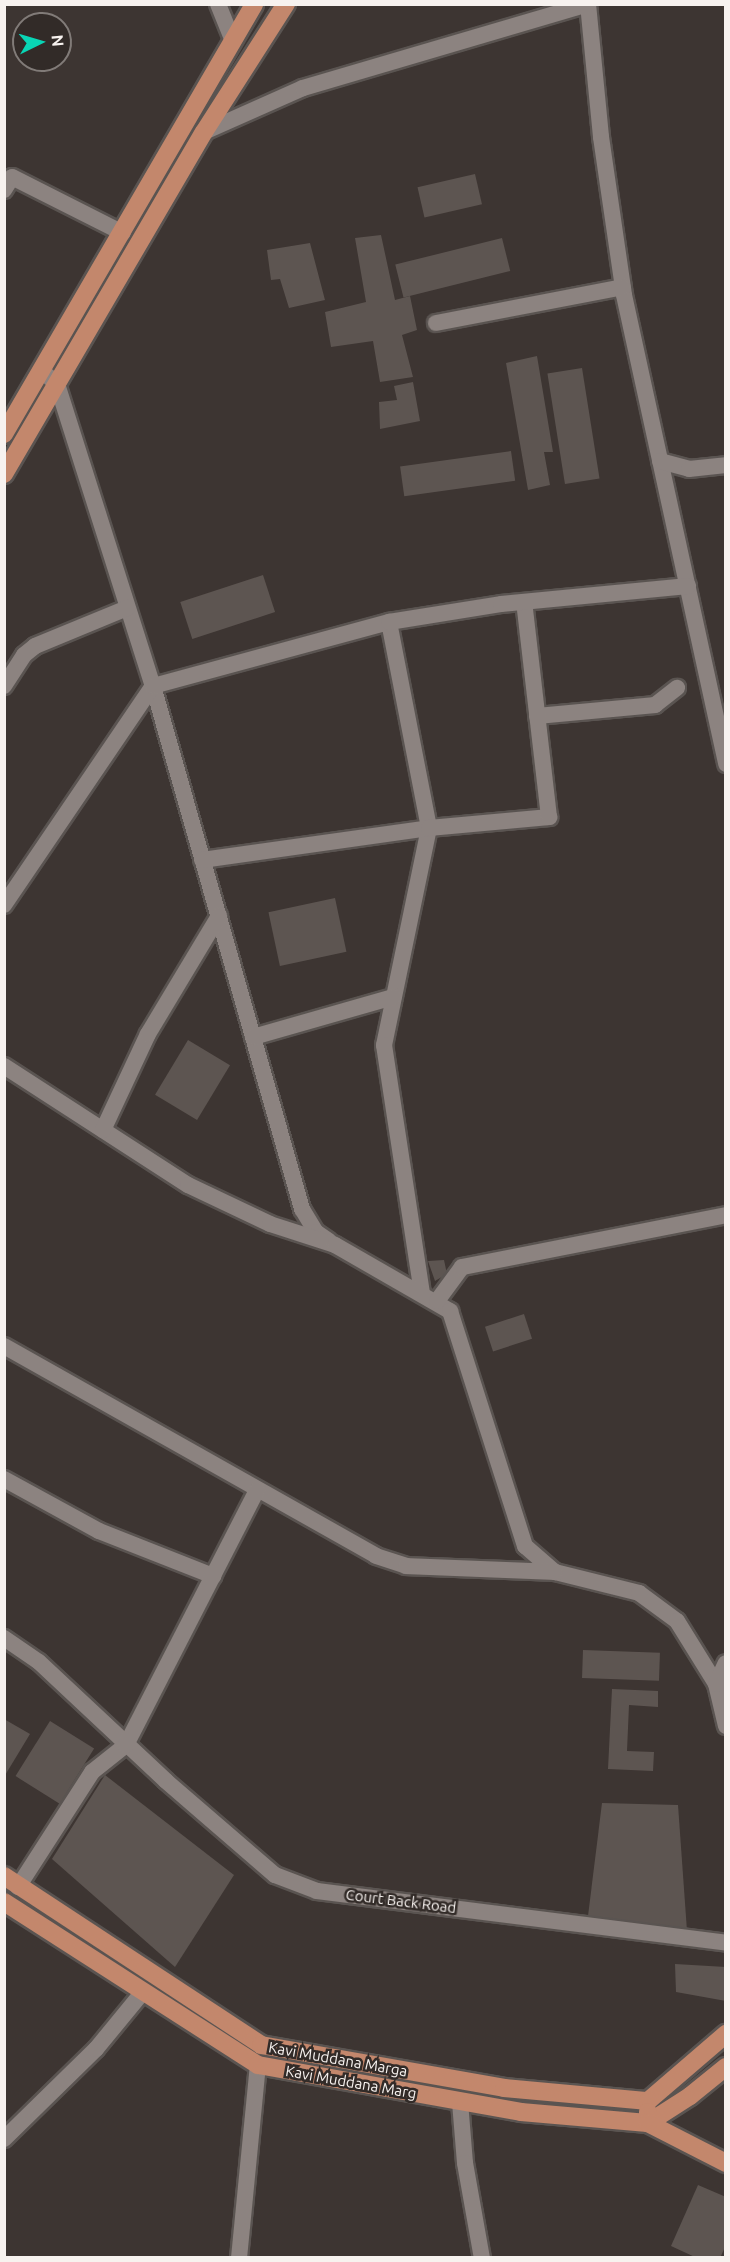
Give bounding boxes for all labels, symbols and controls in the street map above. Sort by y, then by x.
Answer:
north arrow [12,12,72,72]
text: N [48,34,67,47]
street label: Court Back Road [345,1885,457,1917]
street label: Kavi Muddana Marga [267,2038,409,2080]
street label: Kavi Muddana Marg [284,2062,418,2102]

